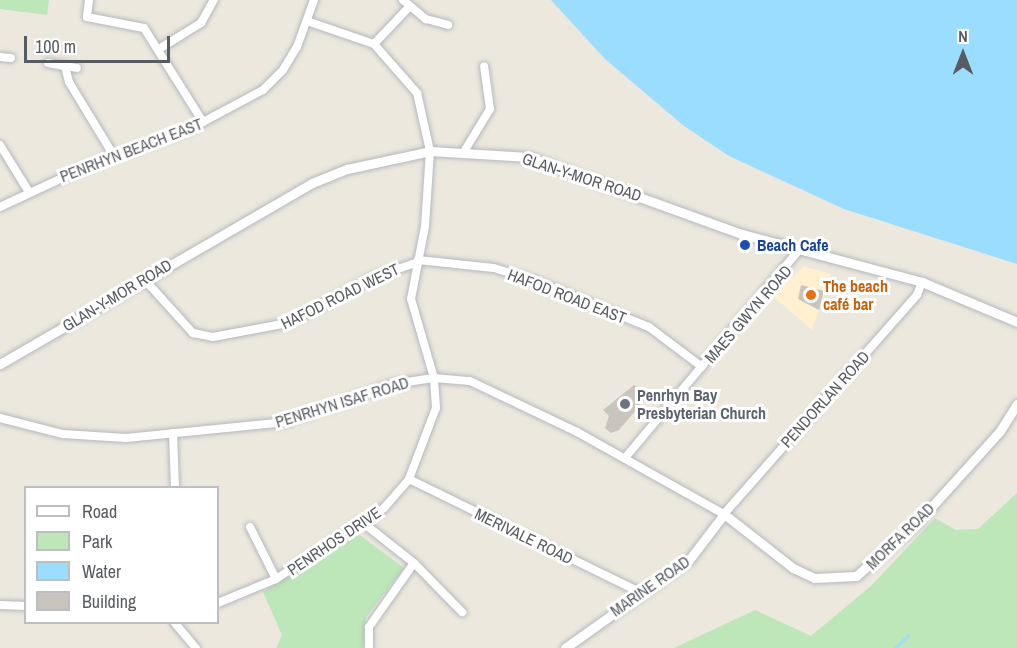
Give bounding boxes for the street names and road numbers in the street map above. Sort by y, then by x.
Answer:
street label: PENRHYN BEACH EAST [57,114,205,186]
street label: GLAN-Y-MOR ROAD [520,149,644,205]
street label: GLAN-Y-MOR ROAD [59,255,175,335]
street label: HAFOD ROAD WEST [278,259,402,333]
street label: MAES GWYN ROAD [700,261,796,367]
street label: HAFOD ROAD EAST [505,265,629,327]
street label: PENDORLAN ROAD [777,347,873,451]
street label: PENRHYN ISAF ROAD [273,373,411,431]
street label: MORFA ROAD [862,498,938,574]
street label: PENRHOS DRIVE [284,503,384,579]
street label: MERIVALE ROAD [472,504,576,568]
street label: MARINE ROAD [607,552,693,620]

